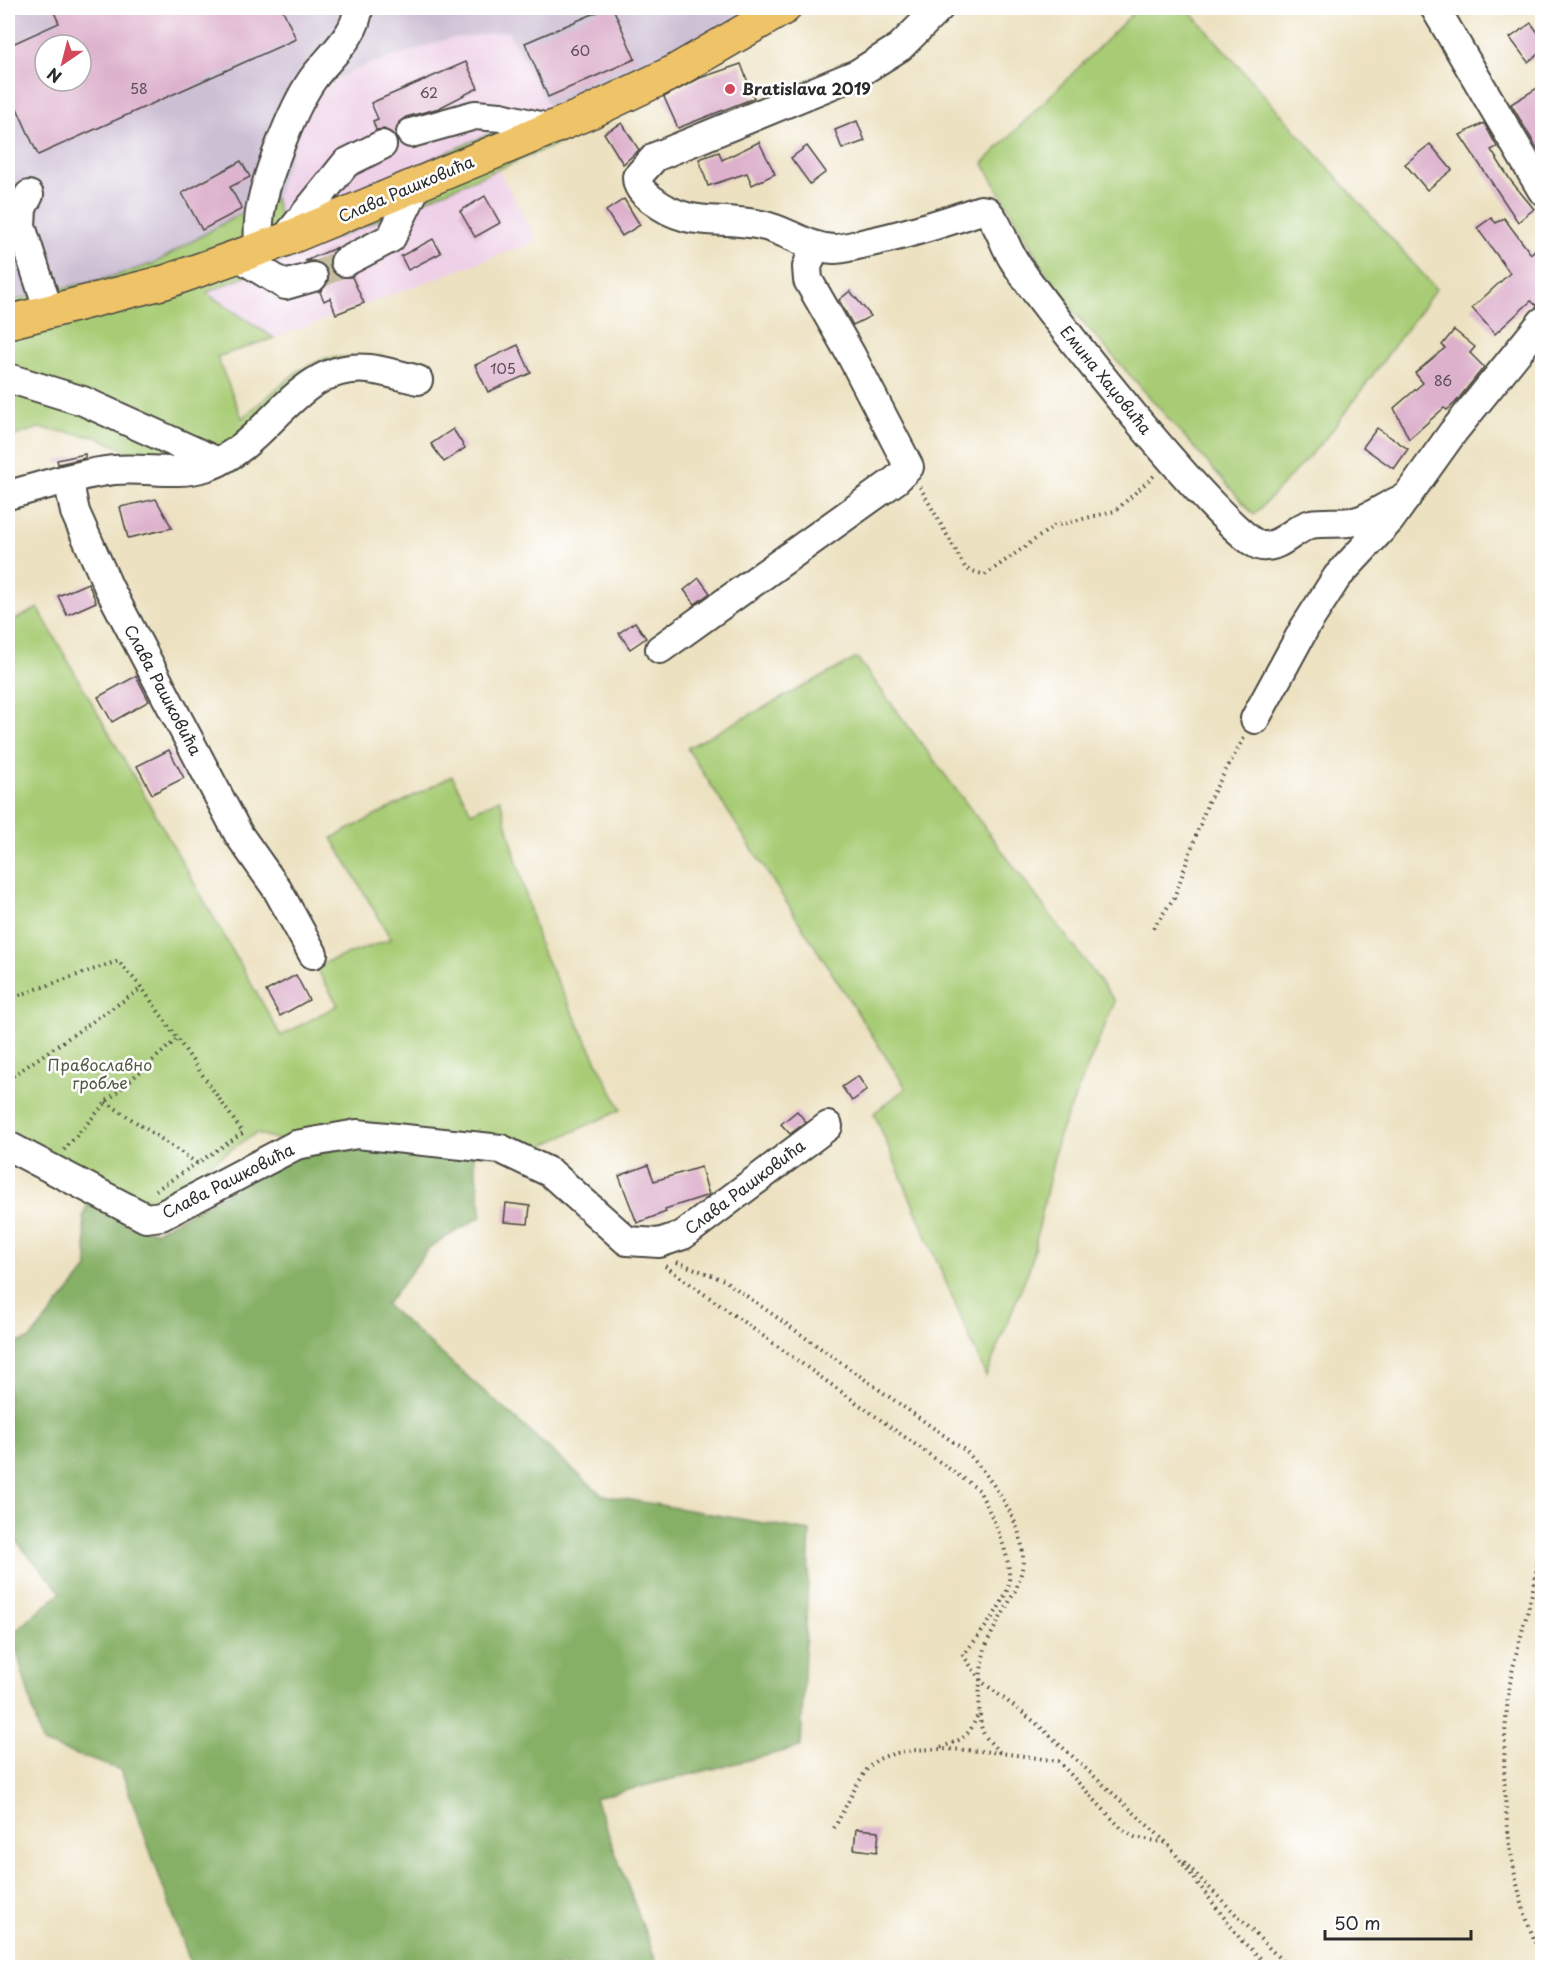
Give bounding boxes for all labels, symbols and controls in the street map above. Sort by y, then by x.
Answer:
north arrow [33,33,93,93]
house number: 60 [570,40,590,61]
text: N [42,63,66,90]
place label: Bratislava 2019 [742,76,871,100]
house number: 58 [130,78,148,99]
house number: 62 [420,82,438,103]
marker: Bratislava 2019 [723,82,737,96]
street label: Слава Рашковића [334,149,477,227]
street label: Емина Хаџовића [1055,320,1158,439]
house number: 105 [490,358,516,379]
house number: 86 [1434,370,1452,391]
street label: Слава Рашковића [119,620,209,759]
park label: Православно гробље [48,1052,152,1094]
street label: Слава Рашковића [679,1133,810,1239]
street label: Слава Рашковића [157,1136,298,1224]
scale bar [1325,1903,1470,1941]
text: 50 m [1334,1909,1381,1936]

